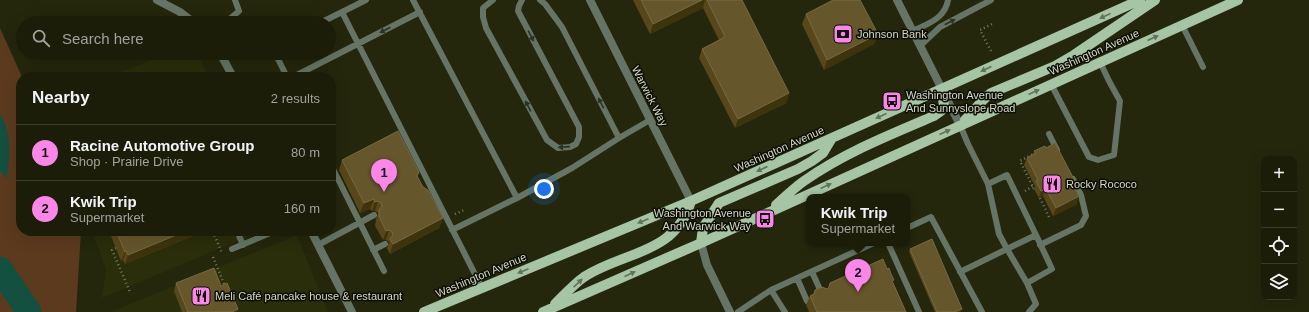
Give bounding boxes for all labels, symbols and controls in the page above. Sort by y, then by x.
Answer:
one-way arrow [1099,13,1110,19]
search box [16,16,336,60]
one-way arrow [944,18,956,25]
bank icon: Johnson Bank [832,23,854,45]
icon: search [30,27,52,49]
one-way arrow [379,27,391,33]
street label: Washington Avenue [1047,27,1141,77]
place label: Johnson Bank [857,28,927,40]
text: Search here [62,30,144,47]
one-way arrow [528,30,534,42]
one-way arrow [1147,35,1159,42]
street label: Warwick Way [630,64,671,128]
one-way arrow [980,67,992,73]
text: Nearby [32,88,90,107]
place label: Washington Avenue And Sunnyslope Road [906,89,1015,114]
one-way arrow [1029,89,1040,95]
bus stop icon: Washington Avenue And Sunnyslope Road [881,90,903,112]
text: 2 results [271,91,320,106]
one-way arrow [598,97,604,109]
one-way arrow [525,100,532,112]
one-way arrow [875,113,887,120]
street label: Washington Avenue [732,124,826,174]
one-way arrow [939,129,950,135]
text: Racine Automotive Group [70,137,254,154]
one-way arrow [558,144,570,151]
text: 1 [41,145,49,160]
text: 80 m [291,145,320,160]
text: Shop · Prairie Drive [70,154,183,169]
map controls [1261,156,1297,300]
button: + [1261,156,1297,192]
pin: 1 [371,159,397,192]
one-way arrow [757,166,768,172]
restaurant icon: Rocky Rococo [1041,173,1063,195]
place label: Rocky Rococo [1066,178,1137,190]
your location [534,179,554,199]
one-way arrow [821,183,832,189]
button: − [1261,192,1297,228]
text: Kwik Trip [70,193,137,210]
popup [806,194,910,246]
text: 2 [41,201,49,216]
text: 160 m [284,201,320,216]
text: Kwik Trip [821,204,887,221]
place label: Washington Avenue And Warwick Way [654,207,751,232]
bus stop icon: Washington Avenue And Warwick Way [754,208,776,230]
text: Supermarket [70,210,144,225]
one-way arrow [637,218,648,224]
text: Supermarket [821,221,895,236]
button: locate [1261,228,1297,264]
street label: Washington Avenue [434,250,528,300]
pin: 2 [845,259,871,292]
button: layers [1261,264,1297,300]
one-way arrow [517,268,528,274]
one-way arrow [624,271,635,277]
one-way arrow [573,278,583,288]
restaurant icon: Meli Café pancake house & restaurant [190,285,212,307]
place label: Meli Café pancake house & restaurant [215,290,402,302]

